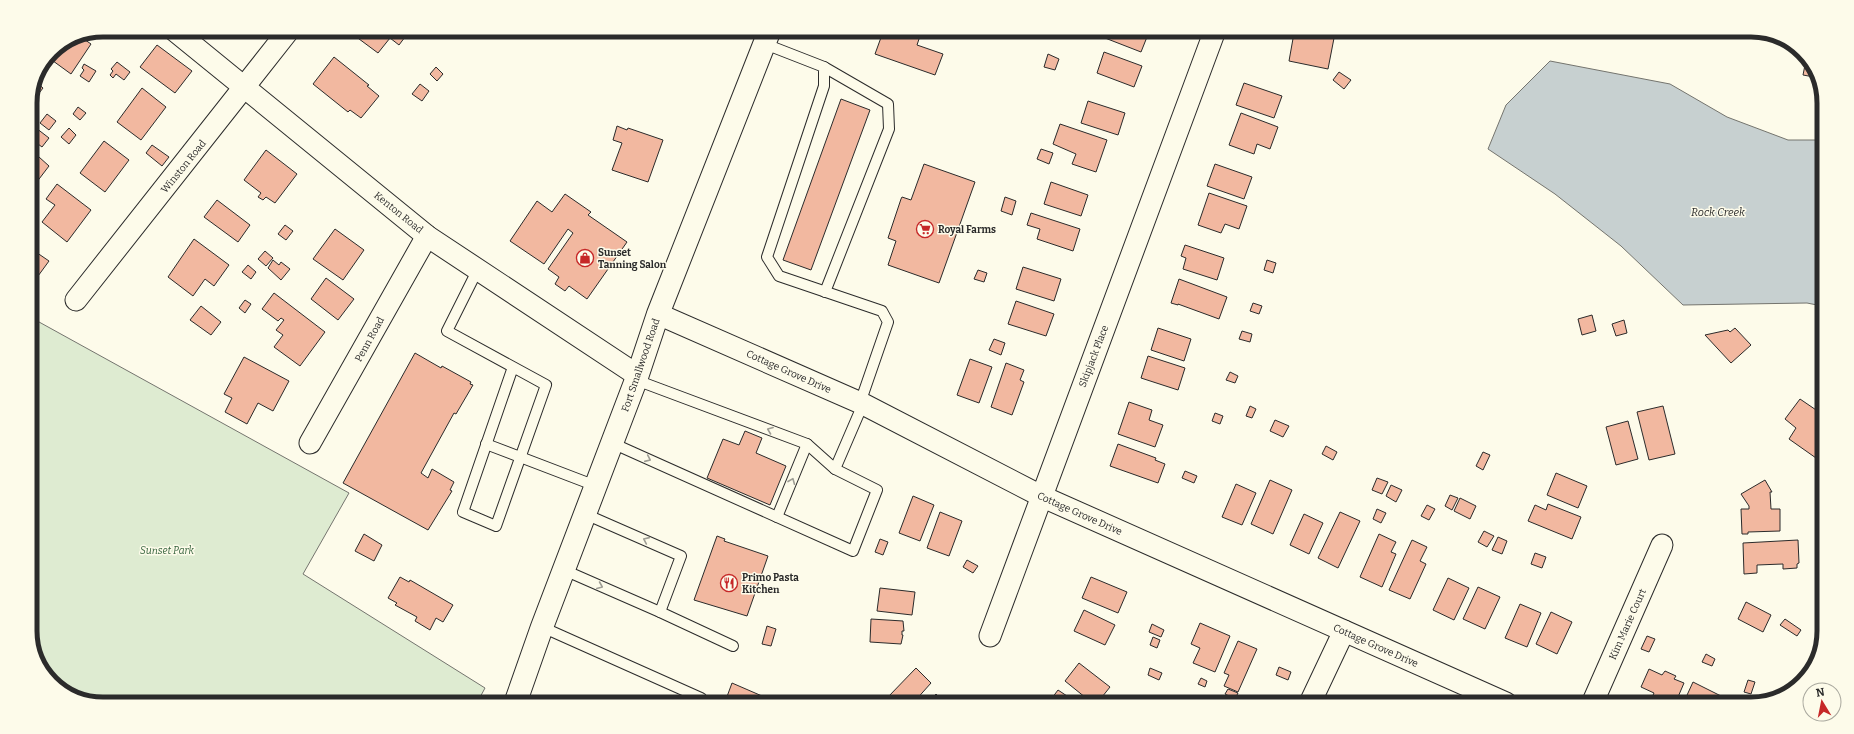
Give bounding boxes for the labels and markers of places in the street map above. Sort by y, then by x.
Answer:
supermarket icon: Royal Farms [915,219,935,239]
place label: Royal Farms [938,224,996,236]
place label: Sunset Tanning Salon [598,247,667,271]
shop icon: Sunset Tanning Salon [575,248,595,268]
place label: Primo Pasta Kitchen [742,572,799,596]
restaurant icon: Primo Pasta Kitchen [719,573,739,593]

